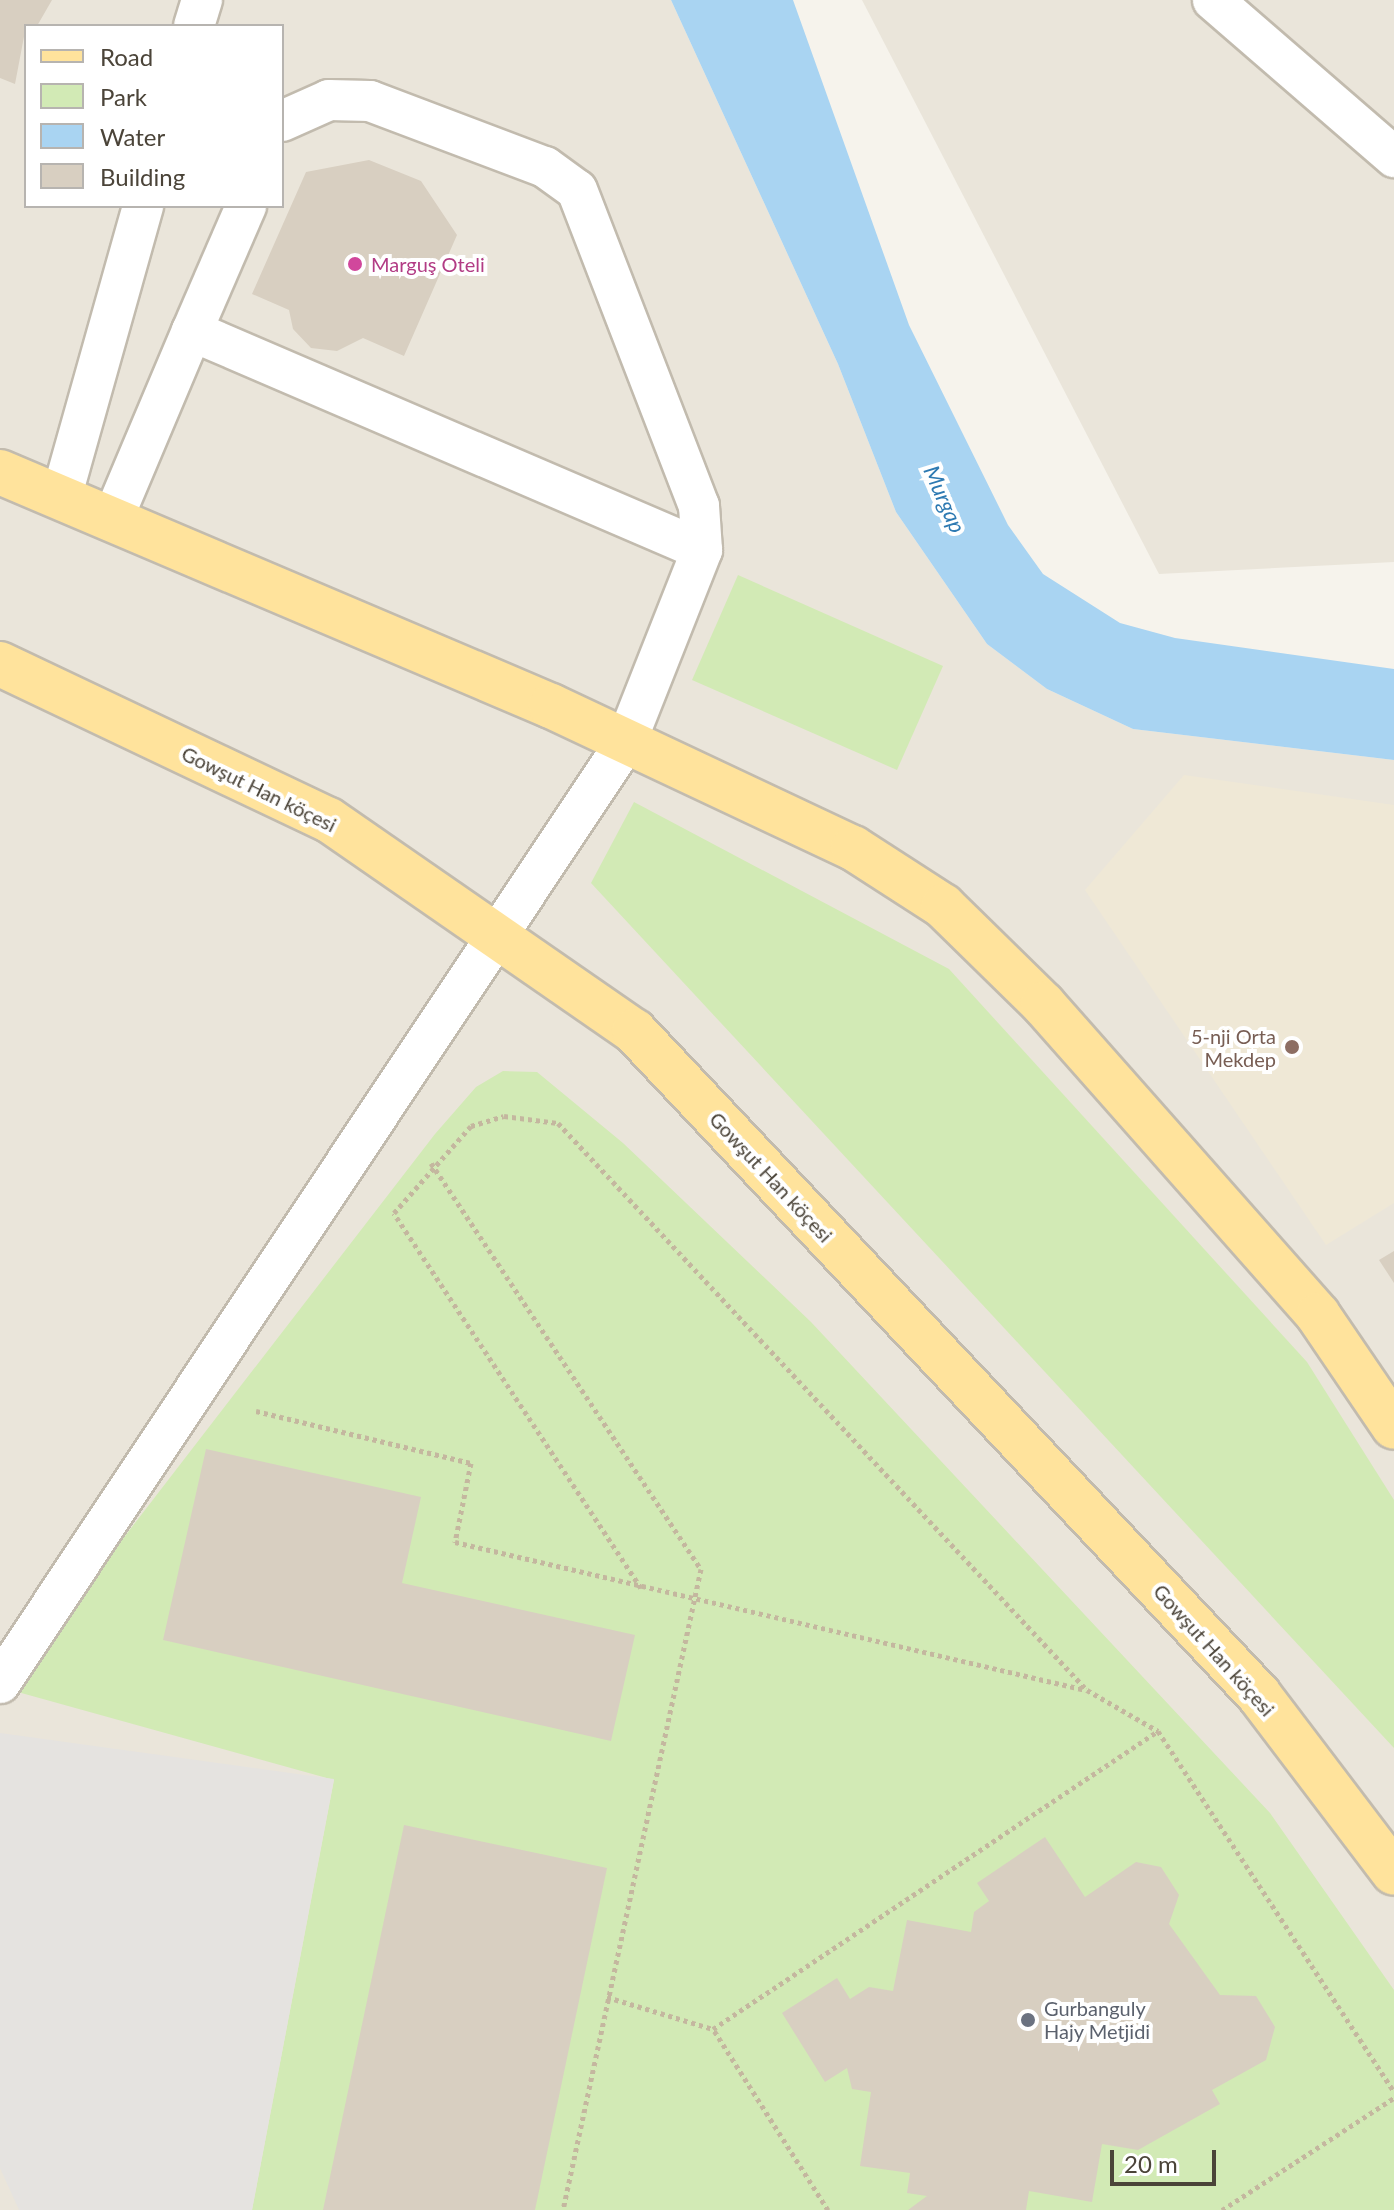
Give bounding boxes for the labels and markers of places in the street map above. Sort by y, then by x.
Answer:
place label: Marguş Oteli [371,252,485,276]
marker: Marguş Oteli [346,255,364,273]
place label: 5-nji Orta Mekdep [1191,1024,1276,1071]
marker: 5-nji Orta Mekdep [1283,1038,1301,1056]
place label: Gurbanguly Hajy Metjidi [1044,1996,1151,2043]
marker: Gurbanguly Hajy Metjidi [1019,2011,1037,2029]

